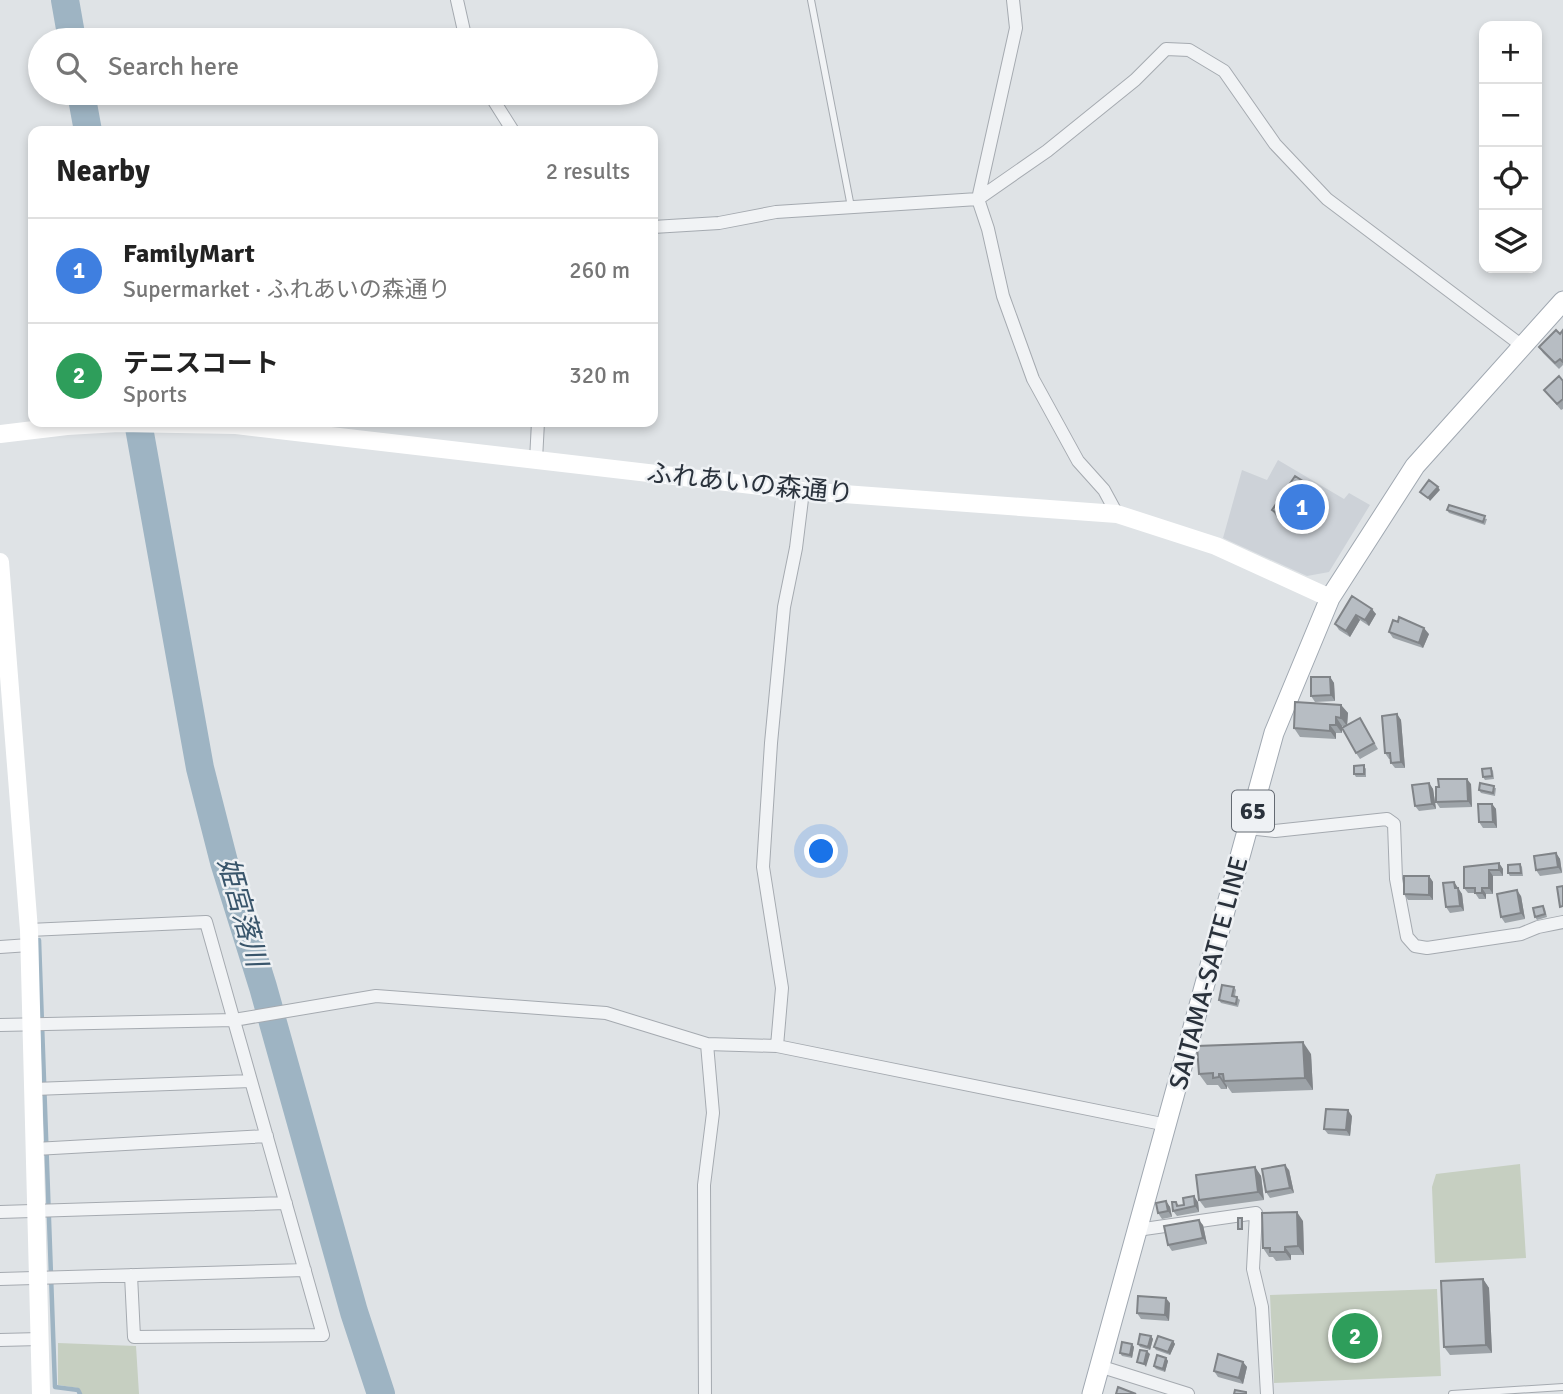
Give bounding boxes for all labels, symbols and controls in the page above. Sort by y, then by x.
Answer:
map controls [1479,21,1542,273]
button: + [1479,21,1542,84]
search box [28,28,658,105]
icon: search [52,48,90,86]
text: Search here [108,51,239,83]
button: − [1479,84,1542,147]
button: locate [1479,147,1542,210]
text: Nearby [56,153,150,190]
text: 2 results [546,157,630,186]
button: layers [1479,210,1542,273]
text: FamilyMart [123,238,255,270]
text: 1 [73,256,85,285]
text: 260 m [569,256,630,285]
text: Supermarket · ふれあいの森通り [123,275,451,304]
text: テニスコート [123,348,279,380]
text: 2 [73,361,85,390]
text: 320 m [569,361,630,390]
text: Sports [123,380,187,409]
street label: ふれあいの森通り [645,457,855,511]
pin: 1 [1279,481,1325,533]
road number: 65 [1232,790,1274,832]
your location [804,834,838,868]
water label: 姫宮落川 [210,853,275,973]
street label: SAITAMA-SATTE LINE [1162,853,1256,1093]
pin: 2 [1332,1310,1378,1362]

